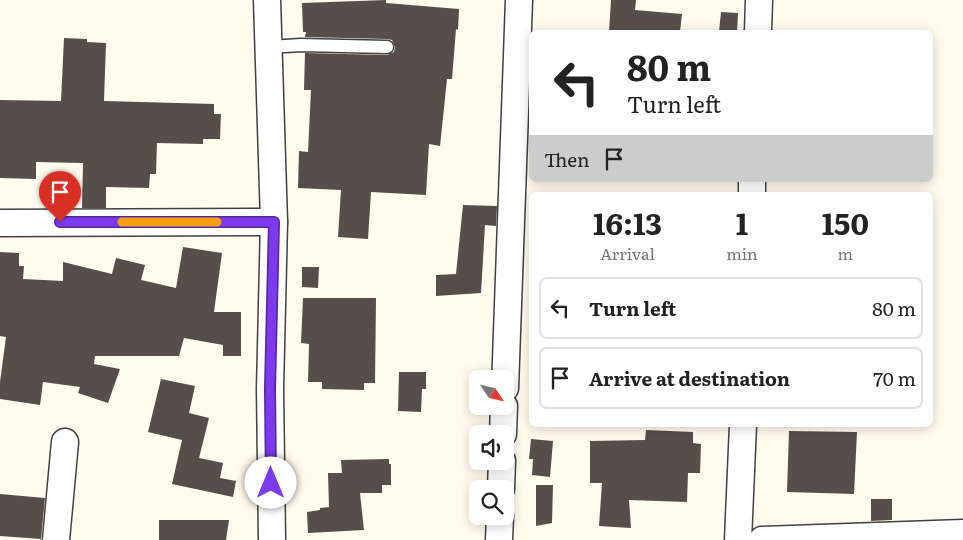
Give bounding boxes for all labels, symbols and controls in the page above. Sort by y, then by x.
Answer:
text: 80 m [627,40,711,92]
icon: left [544,50,609,115]
text: Turn left [627,87,721,120]
text: Then [544,145,590,173]
icon: arrive [600,145,628,173]
pin [39,171,81,222]
icon: arrive [46,178,74,206]
text: 16:13 [593,200,662,244]
text: 1 [736,200,748,244]
text: 150 [822,200,869,244]
text: Arrival [600,241,655,265]
text: min [726,241,758,265]
text: m [838,241,853,265]
icon: left [546,294,574,322]
text: Turn left [589,294,676,322]
text: 80 m [872,294,916,322]
icon: arrive [546,364,574,392]
text: Arrive at destination [589,364,790,392]
text: 70 m [873,364,916,392]
north arrow [469,370,514,415]
map controls [469,370,514,525]
button: sound [469,425,514,470]
position arrow [244,456,296,508]
button: search [469,480,514,525]

